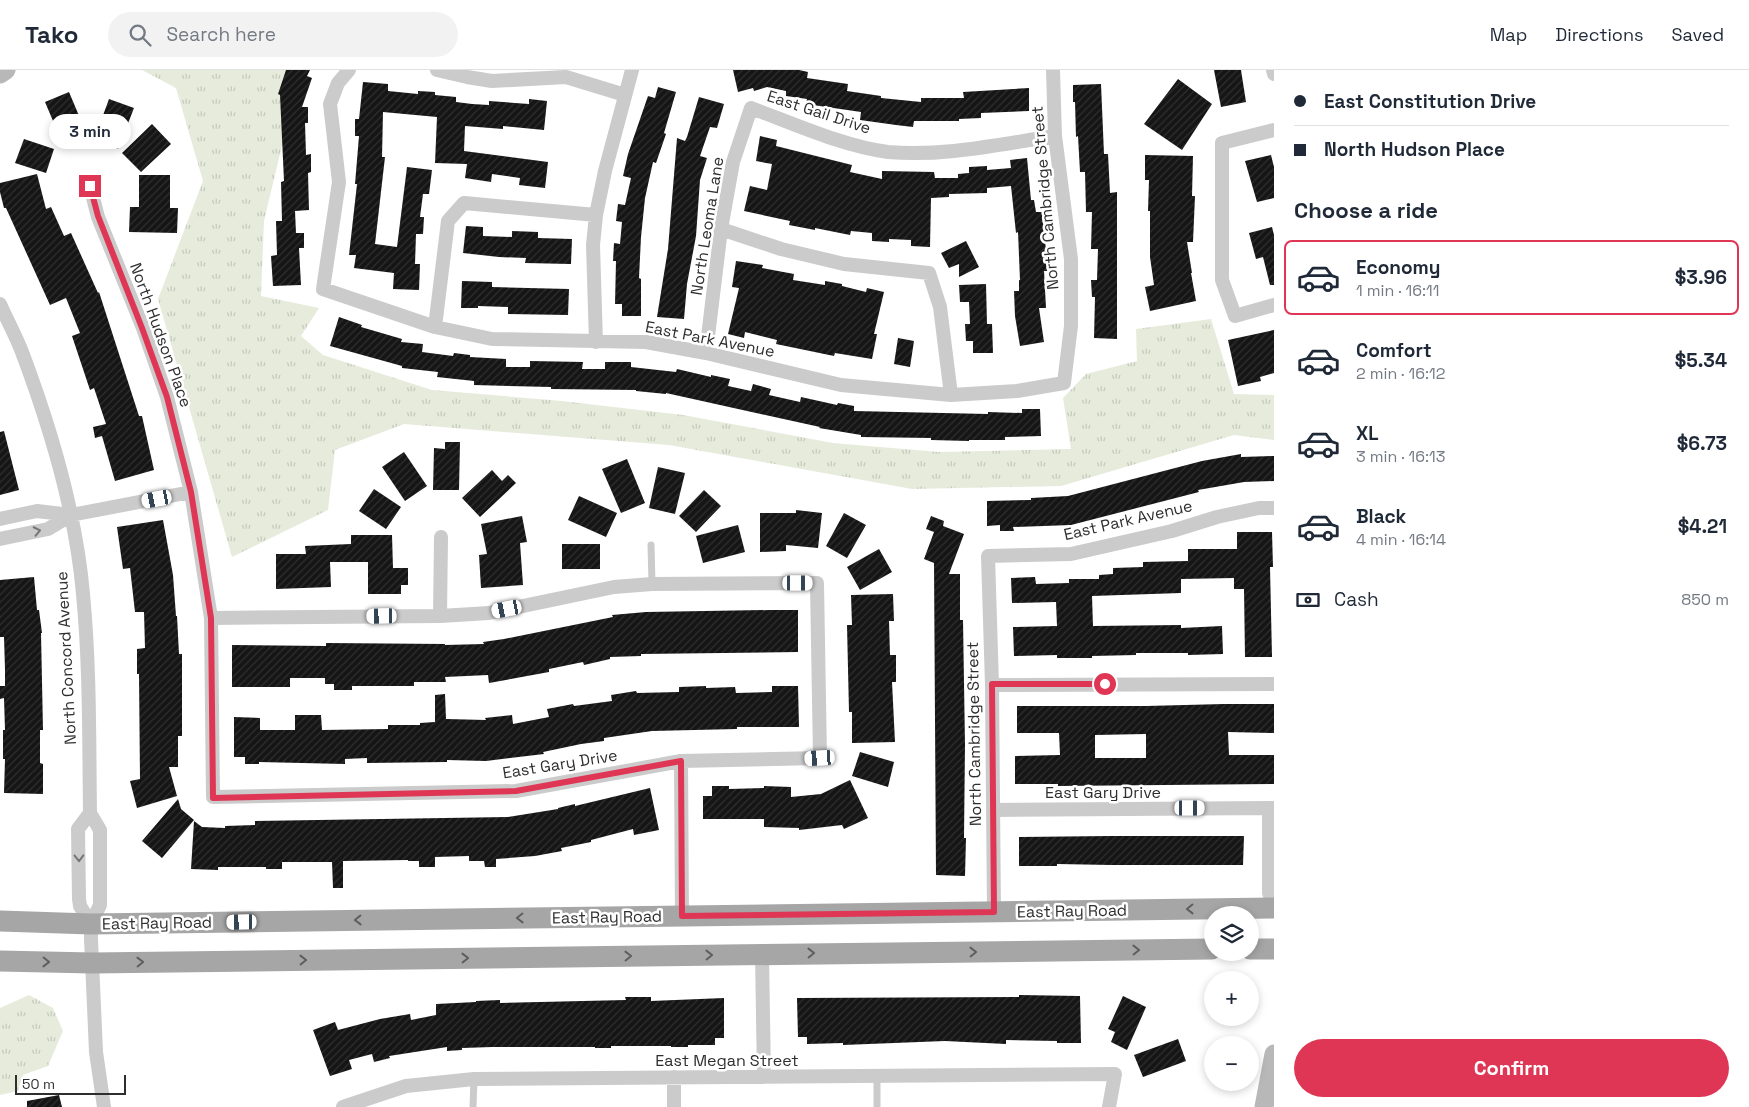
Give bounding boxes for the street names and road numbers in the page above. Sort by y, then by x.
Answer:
street label: East Gail Drive [764,85,874,139]
street label: North Cambridge Street [1027,105,1063,291]
street label: North Leoma Lane [686,155,728,297]
street label: North Hudson Place [125,260,197,410]
street label: East Park Avenue [643,316,777,362]
street label: East Park Avenue [1062,495,1194,545]
street label: North Concord Avenue [51,571,81,745]
street label: North Cambridge Street [962,642,986,826]
street label: East Gary Drive [501,745,619,783]
street label: East Gary Drive [1045,782,1161,803]
street label: East Ray Road [1017,900,1127,922]
street label: East Ray Road [552,906,662,928]
street label: East Ray Road [102,912,212,934]
street label: East Megan Street [655,1050,799,1071]

